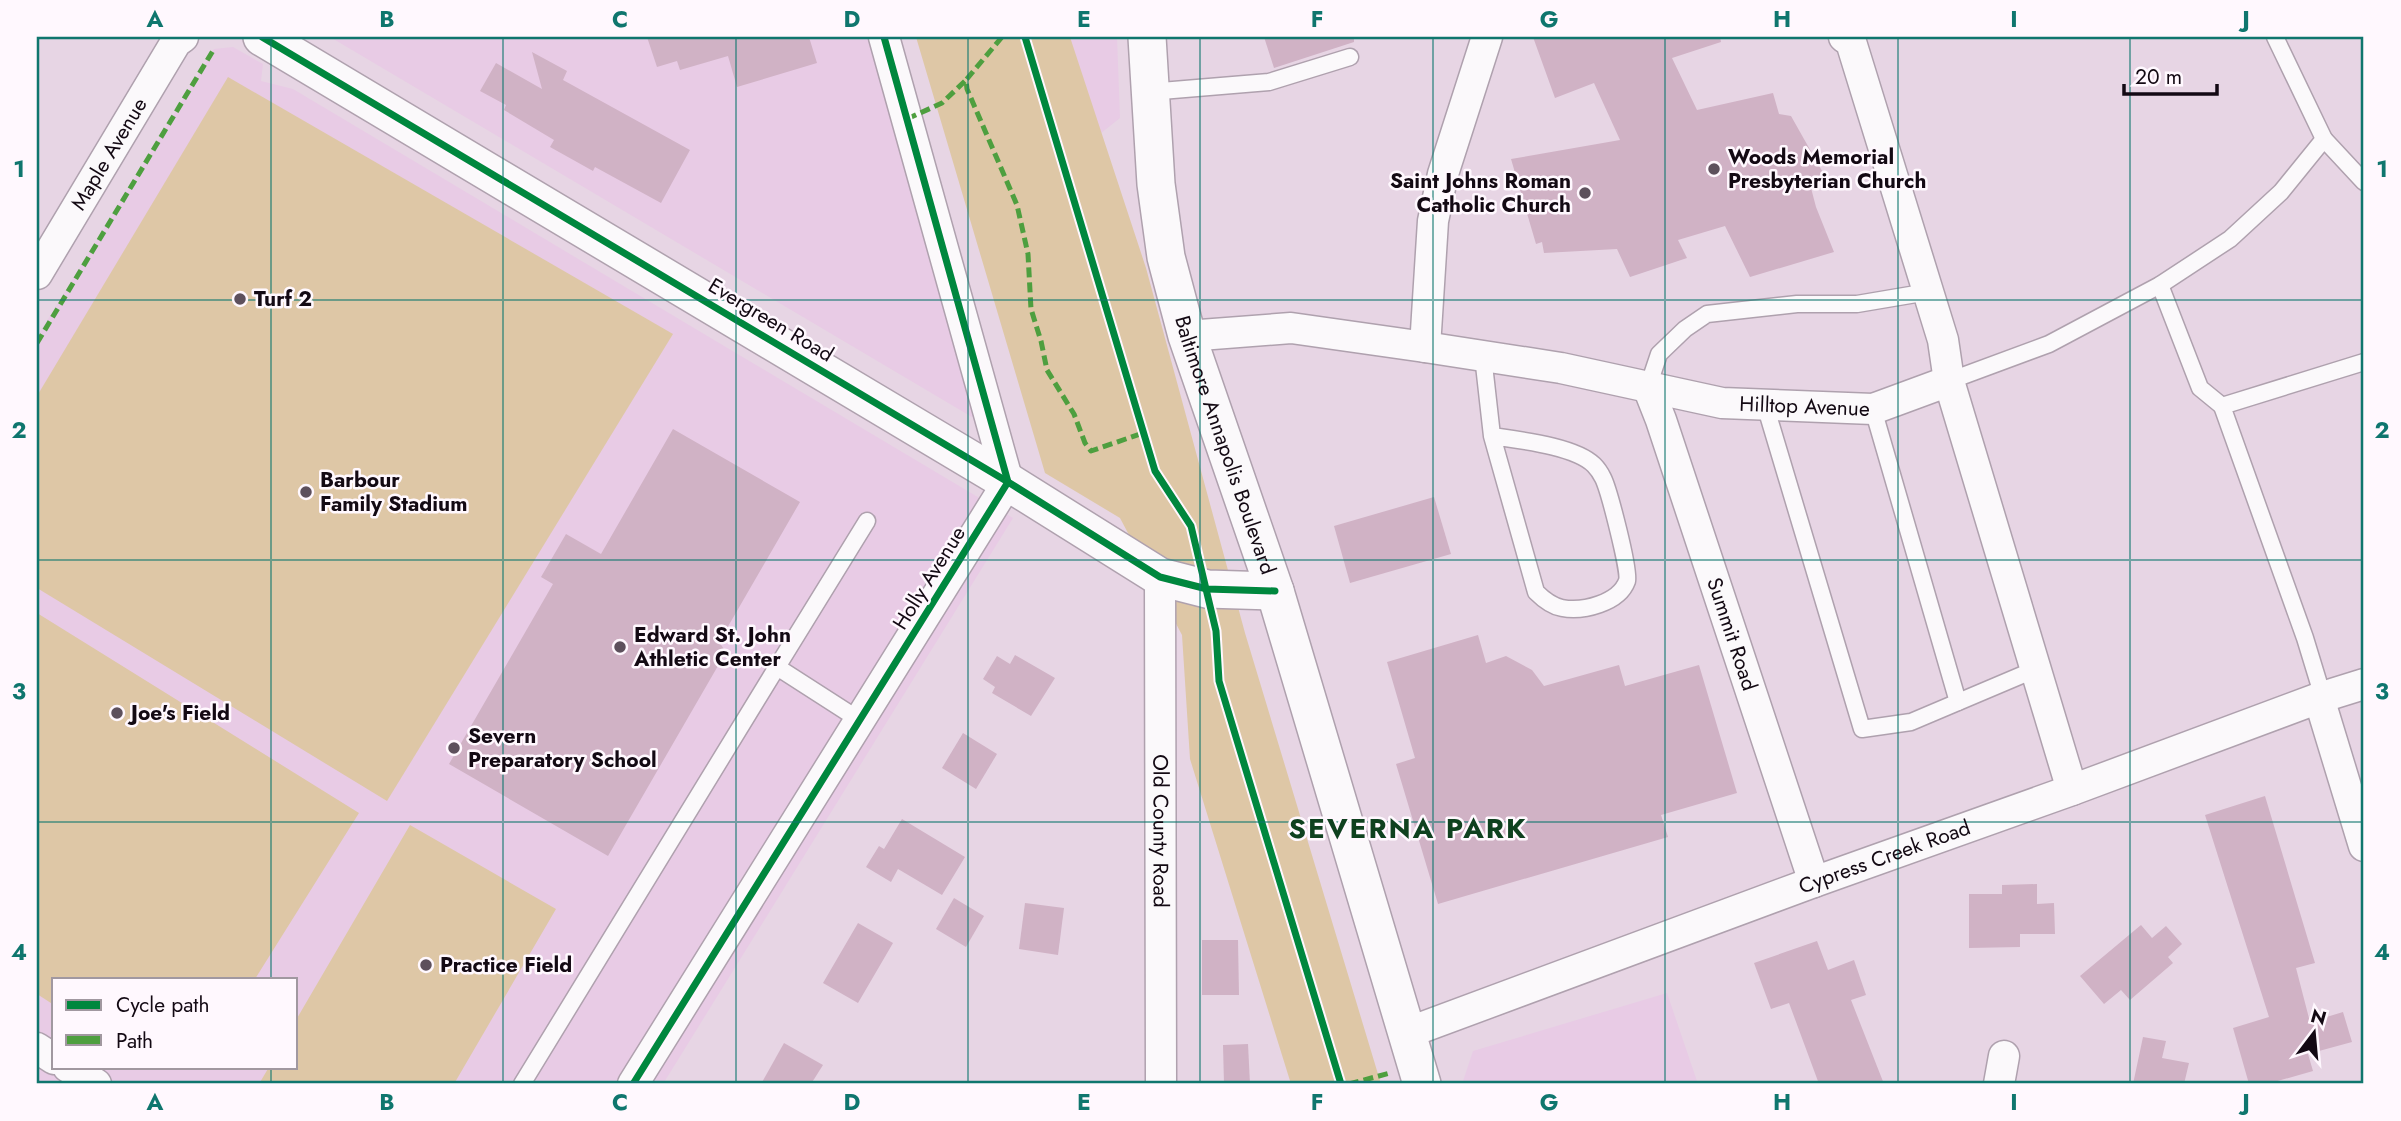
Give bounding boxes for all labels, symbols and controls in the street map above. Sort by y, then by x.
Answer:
text: A [146,2,164,36]
text: B [379,2,395,36]
text: C [612,2,628,36]
text: D [844,2,861,36]
text: E [1077,2,1091,36]
text: F [1311,2,1323,36]
text: G [1540,2,1558,36]
text: H [1773,2,1791,36]
text: I [2010,2,2018,36]
text: J [2238,2,2250,36]
scale bar [2124,52,2217,96]
text: 20 m [2135,62,2182,92]
street label: Maple Avenue [64,92,154,216]
place label: Woods Memorial Presbyterian Church [1728,142,1926,196]
text: 1 [13,152,25,186]
text: 1 [2376,152,2388,186]
marker: Woods Memorial Presbyterian Church [1706,161,1722,177]
place label: Saint Johns Roman Catholic Church [1390,166,1571,220]
marker: Saint Johns Roman Catholic Church [1577,185,1593,201]
street label: Evergreen Road [703,271,839,369]
place label: Turf 2 [254,284,312,314]
marker: Turf 2 [232,291,248,307]
street label: Baltimore Annapolis Boulevard [1167,312,1283,578]
street label: Hilltop Avenue [1739,389,1871,424]
text: 2 [11,413,27,447]
text: 2 [2374,413,2390,447]
place label: Barbour Family Stadium [320,465,467,519]
marker: Barbour Family Stadium [298,484,314,500]
street label: Holly Avenue [885,520,973,636]
street label: Summit Road [1699,574,1765,695]
place label: Edward St. John Athletic Center [633,620,791,674]
marker: Edward St. John Athletic Center [612,639,628,655]
text: 3 [12,674,26,708]
text: 3 [2375,674,2389,708]
place label: Joe's Field [127,698,230,728]
marker: Joe's Field [109,705,125,721]
place label: Severn Preparatory School [468,721,657,775]
marker: Severn Preparatory School [446,740,462,756]
street label: Old County Road [1145,754,1176,908]
district label: SEVERNA PARK [1289,808,1527,849]
street label: Cypress Creek Road [1794,812,1975,901]
text: 4 [11,935,27,969]
text: 4 [2374,935,2390,969]
place label: Practice Field [440,950,572,980]
marker: Practice Field [418,957,434,973]
legend [52,978,298,1068]
text: Cycle path [116,990,209,1020]
north arrow [2278,998,2348,1068]
text: N [2308,1002,2330,1032]
text: Path [116,1026,153,1056]
text: A [146,1085,164,1119]
text: B [379,1085,395,1119]
text: C [612,1085,628,1119]
text: D [844,1085,861,1119]
text: E [1077,1085,1091,1119]
text: F [1311,1085,1323,1119]
text: G [1540,1085,1558,1119]
text: H [1773,1085,1791,1119]
text: I [2010,1085,2018,1119]
text: J [2238,1085,2250,1119]

